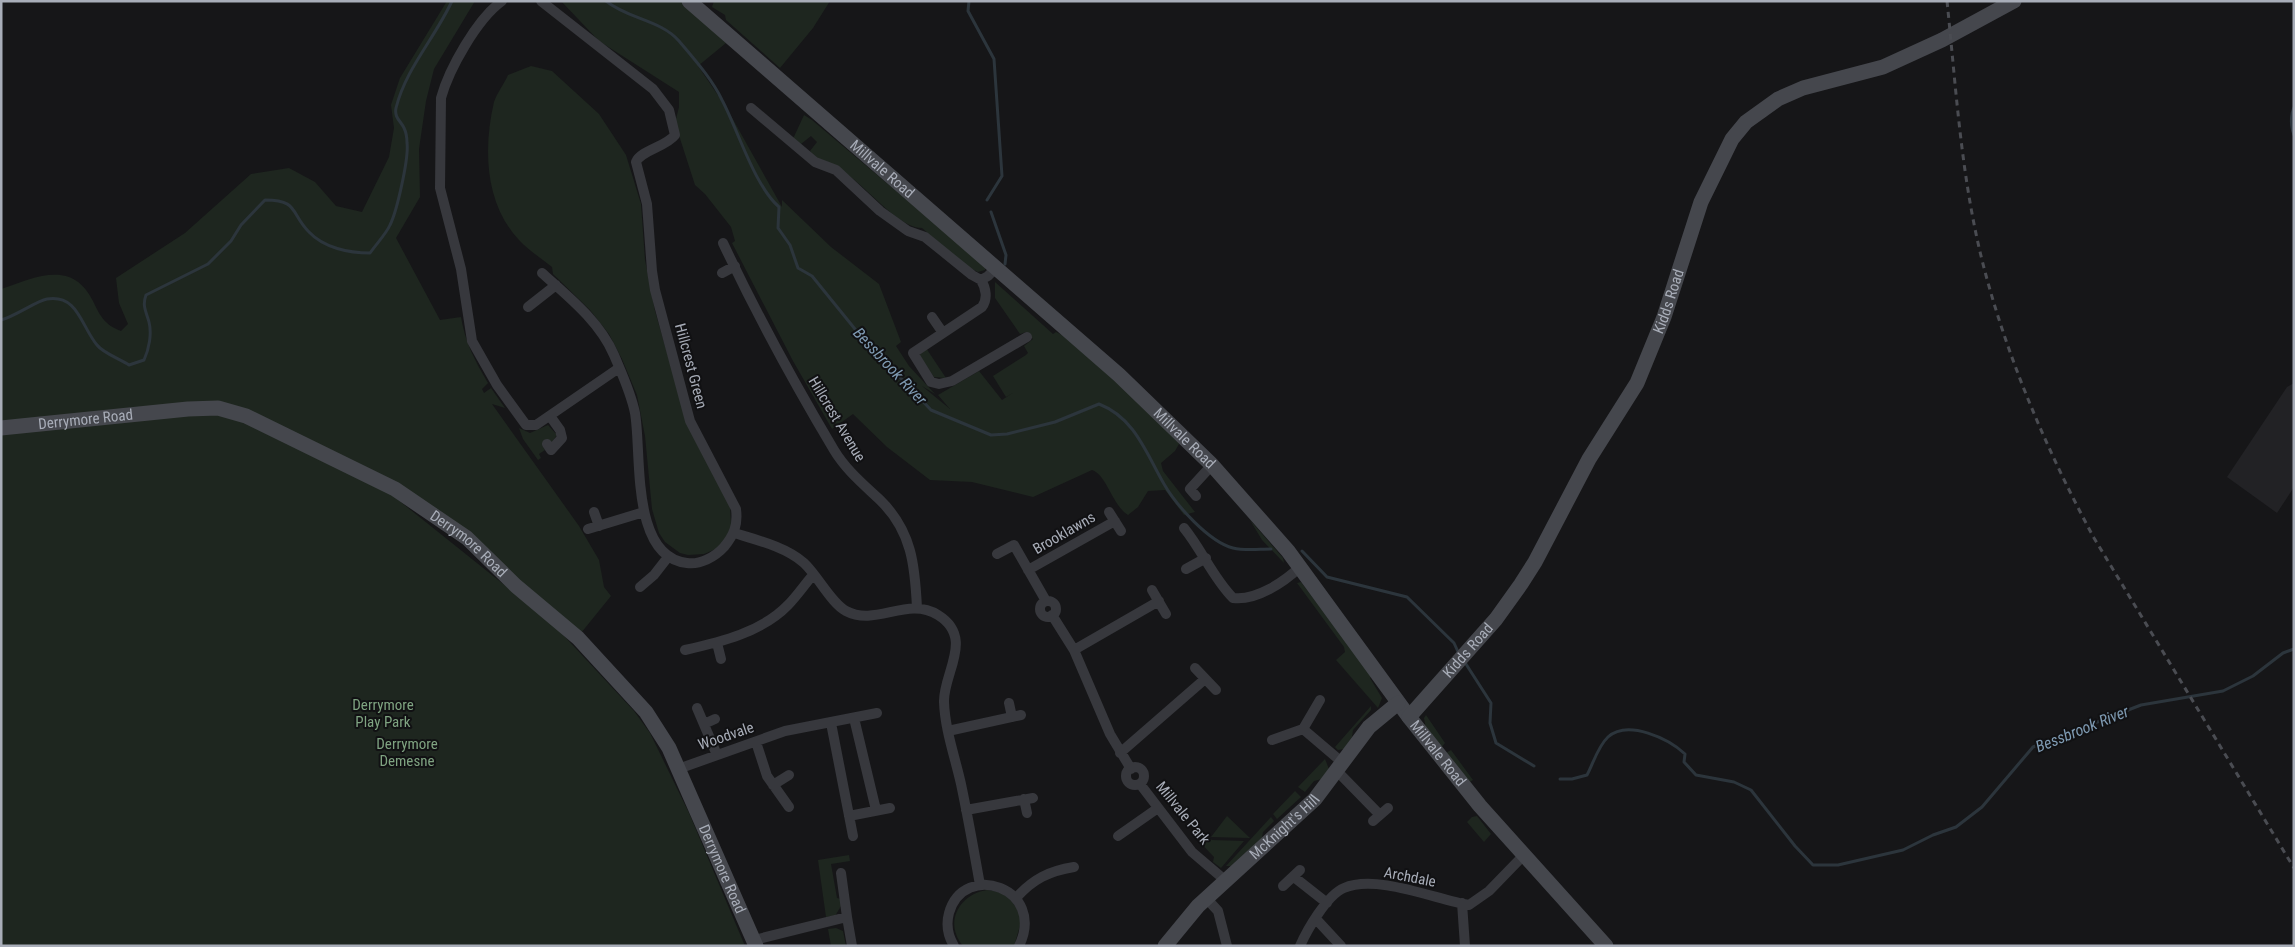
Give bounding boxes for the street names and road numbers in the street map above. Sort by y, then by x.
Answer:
street label: Millvale Road [846,136,918,202]
street label: Kidds Road [1649,267,1688,336]
street label: Hillcrest Green [671,321,711,411]
street label: Hillcrest Avenue [805,373,869,465]
street label: Millvale Road [1150,404,1219,472]
street label: Derrymore Road [37,406,134,433]
street label: Derrymore Road [427,507,511,581]
street label: Brooklawns [1030,508,1098,558]
street label: Kidds Road [1439,619,1497,681]
street label: Millvale Road [1406,717,1470,790]
street label: Woodvale [696,718,756,754]
street label: Millvale Park [1152,778,1214,848]
street label: McKnight's Hill [1246,791,1324,863]
street label: Derrymore Road [695,822,750,916]
street label: Archdale [1383,863,1437,891]

